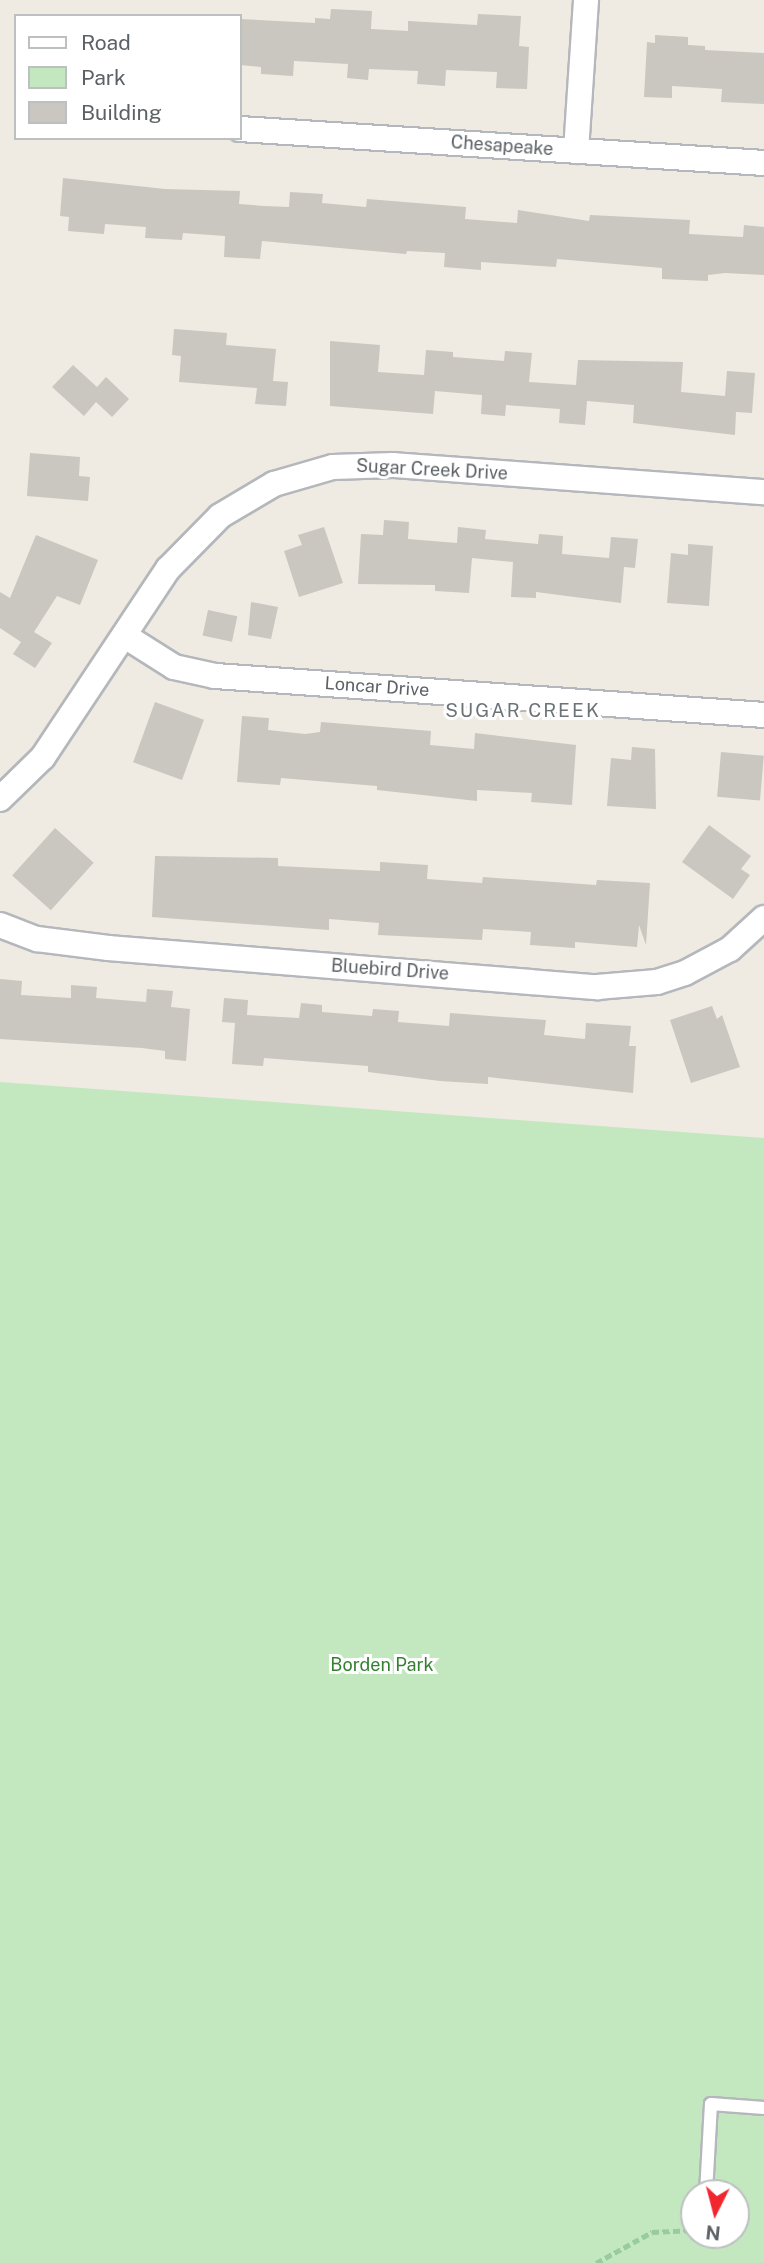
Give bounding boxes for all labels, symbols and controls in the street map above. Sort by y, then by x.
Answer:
legend [14,14,242,140]
text: Road [81,30,131,55]
text: Park [81,65,126,90]
text: Building [81,100,162,125]
street label: Chesapeake [450,132,554,160]
street label: Sugar Creek Drive [356,455,508,485]
street label: Loncar Drive [324,673,430,701]
district label: SUGAR CREEK [447,700,599,722]
street label: Bluebird Drive [330,955,450,985]
park label: Borden Park [330,1654,434,1676]
north arrow [680,2179,750,2249]
text: N [704,2221,722,2245]

